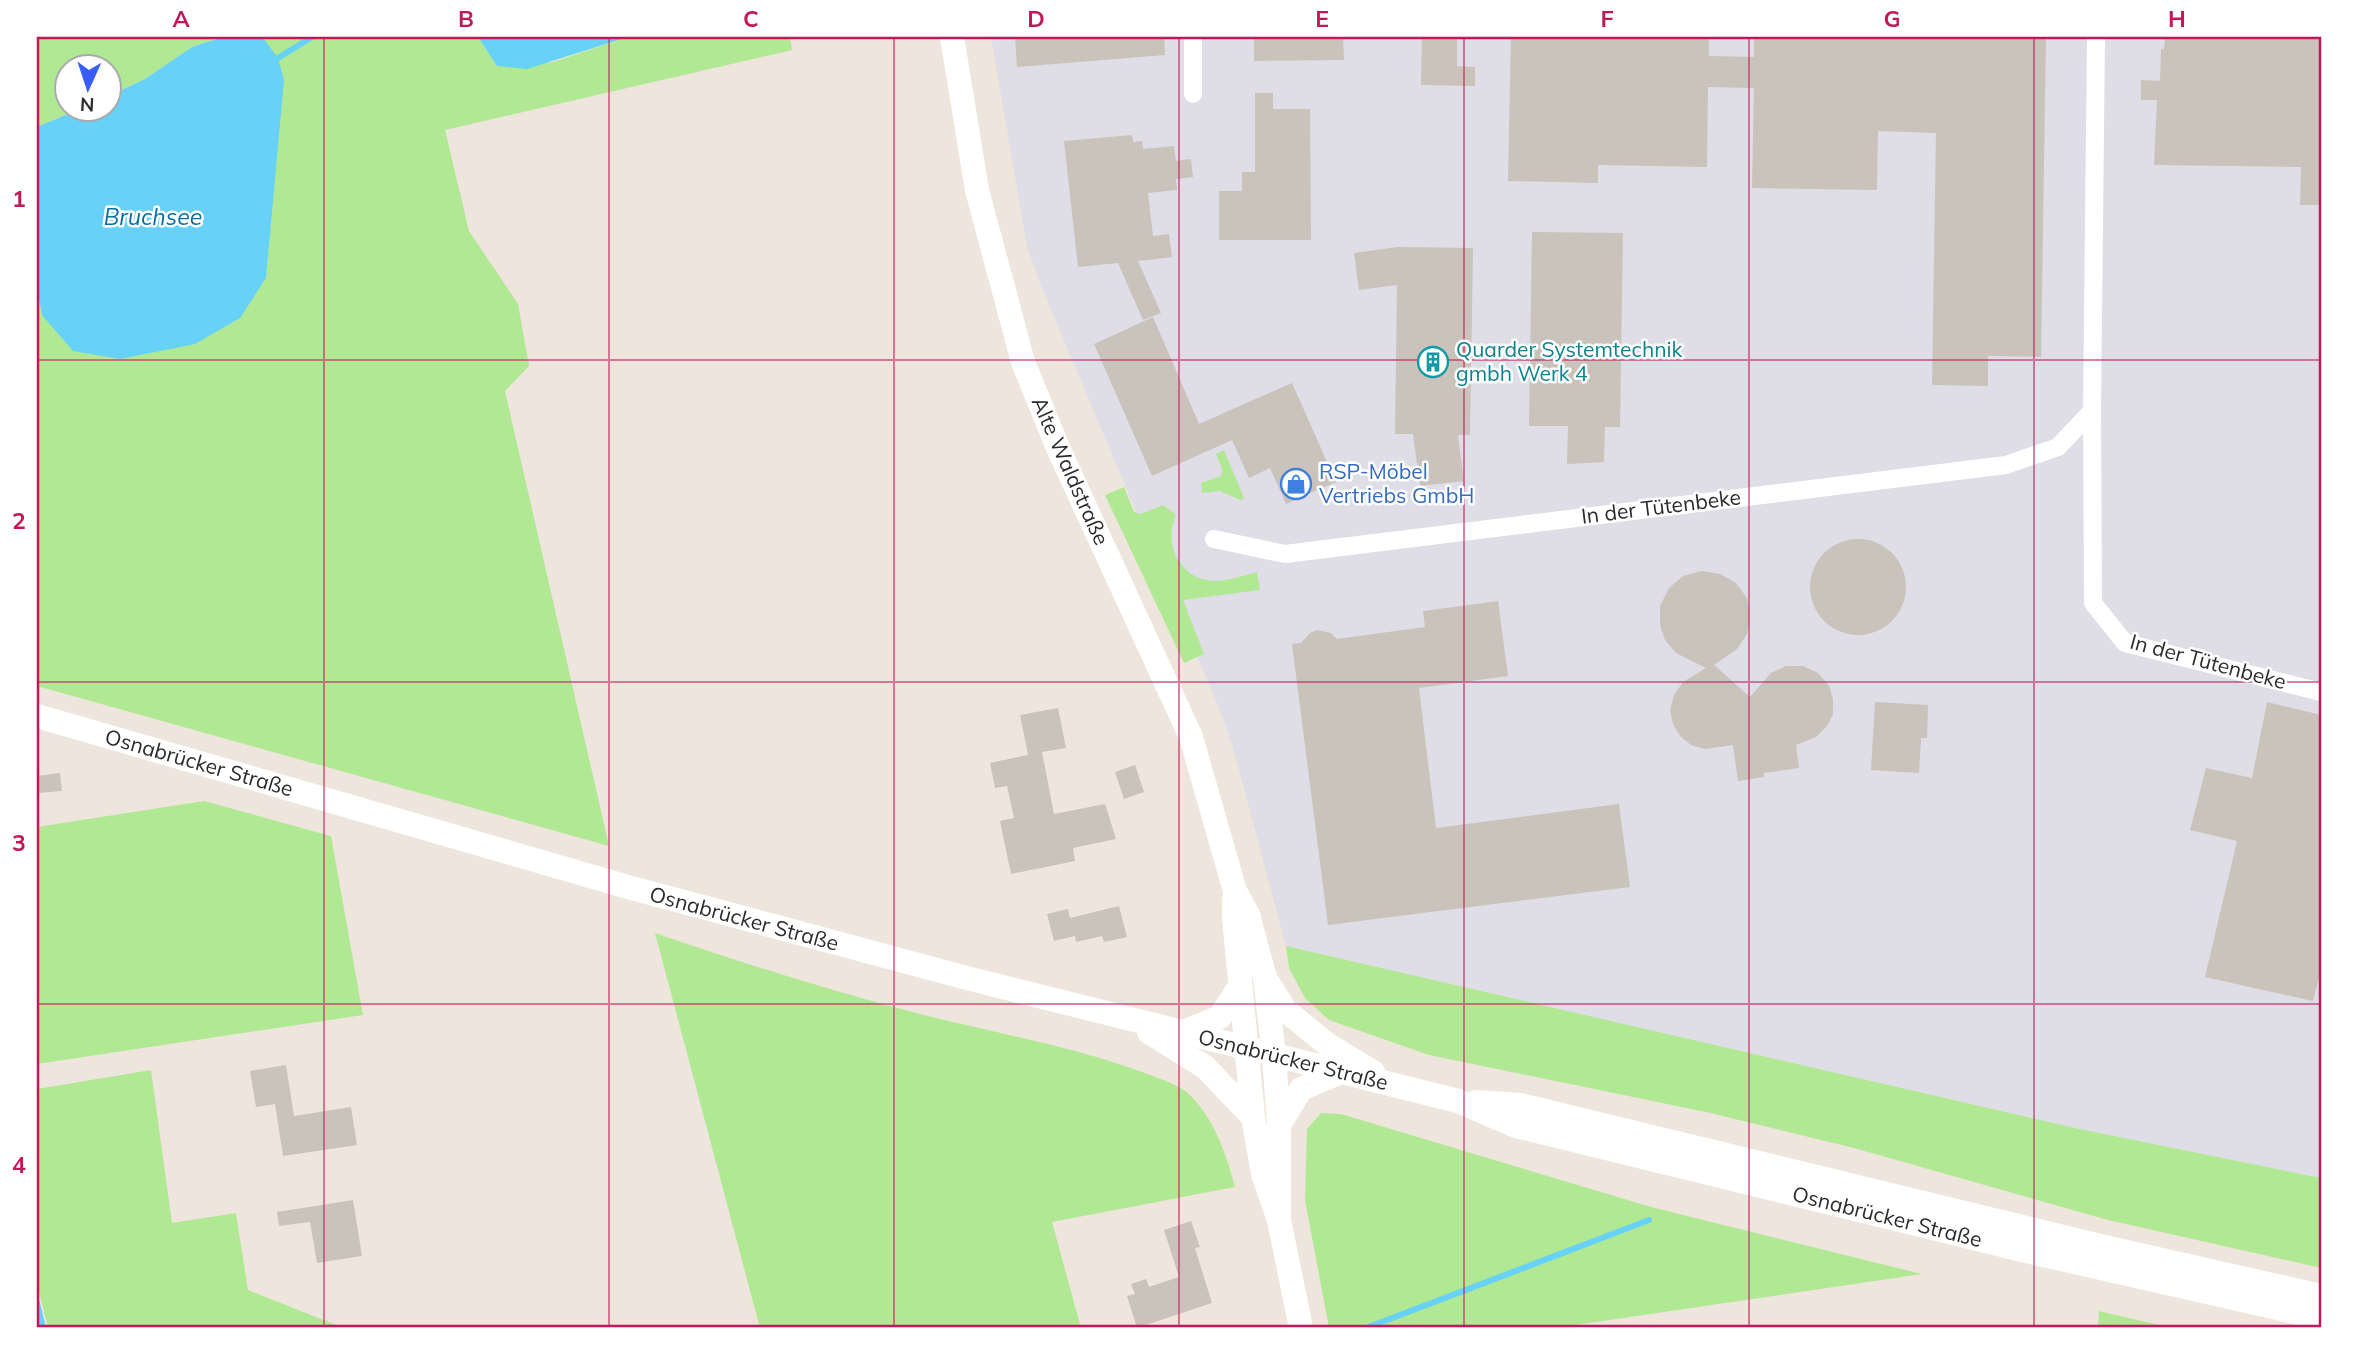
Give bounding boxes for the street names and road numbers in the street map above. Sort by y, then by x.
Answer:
street label: Alte Waldstraße [1027,392,1115,549]
street label: In der Tütenbeke [1580,483,1742,529]
street label: In der Tütenbeke [2127,628,2289,694]
street label: Osnabrücker Straße [102,723,296,801]
street label: Osnabrücker Straße [647,880,842,956]
street label: Osnabrücker Straße [1196,1023,1391,1095]
street label: Osnabrücker Straße [1790,1180,1985,1252]

